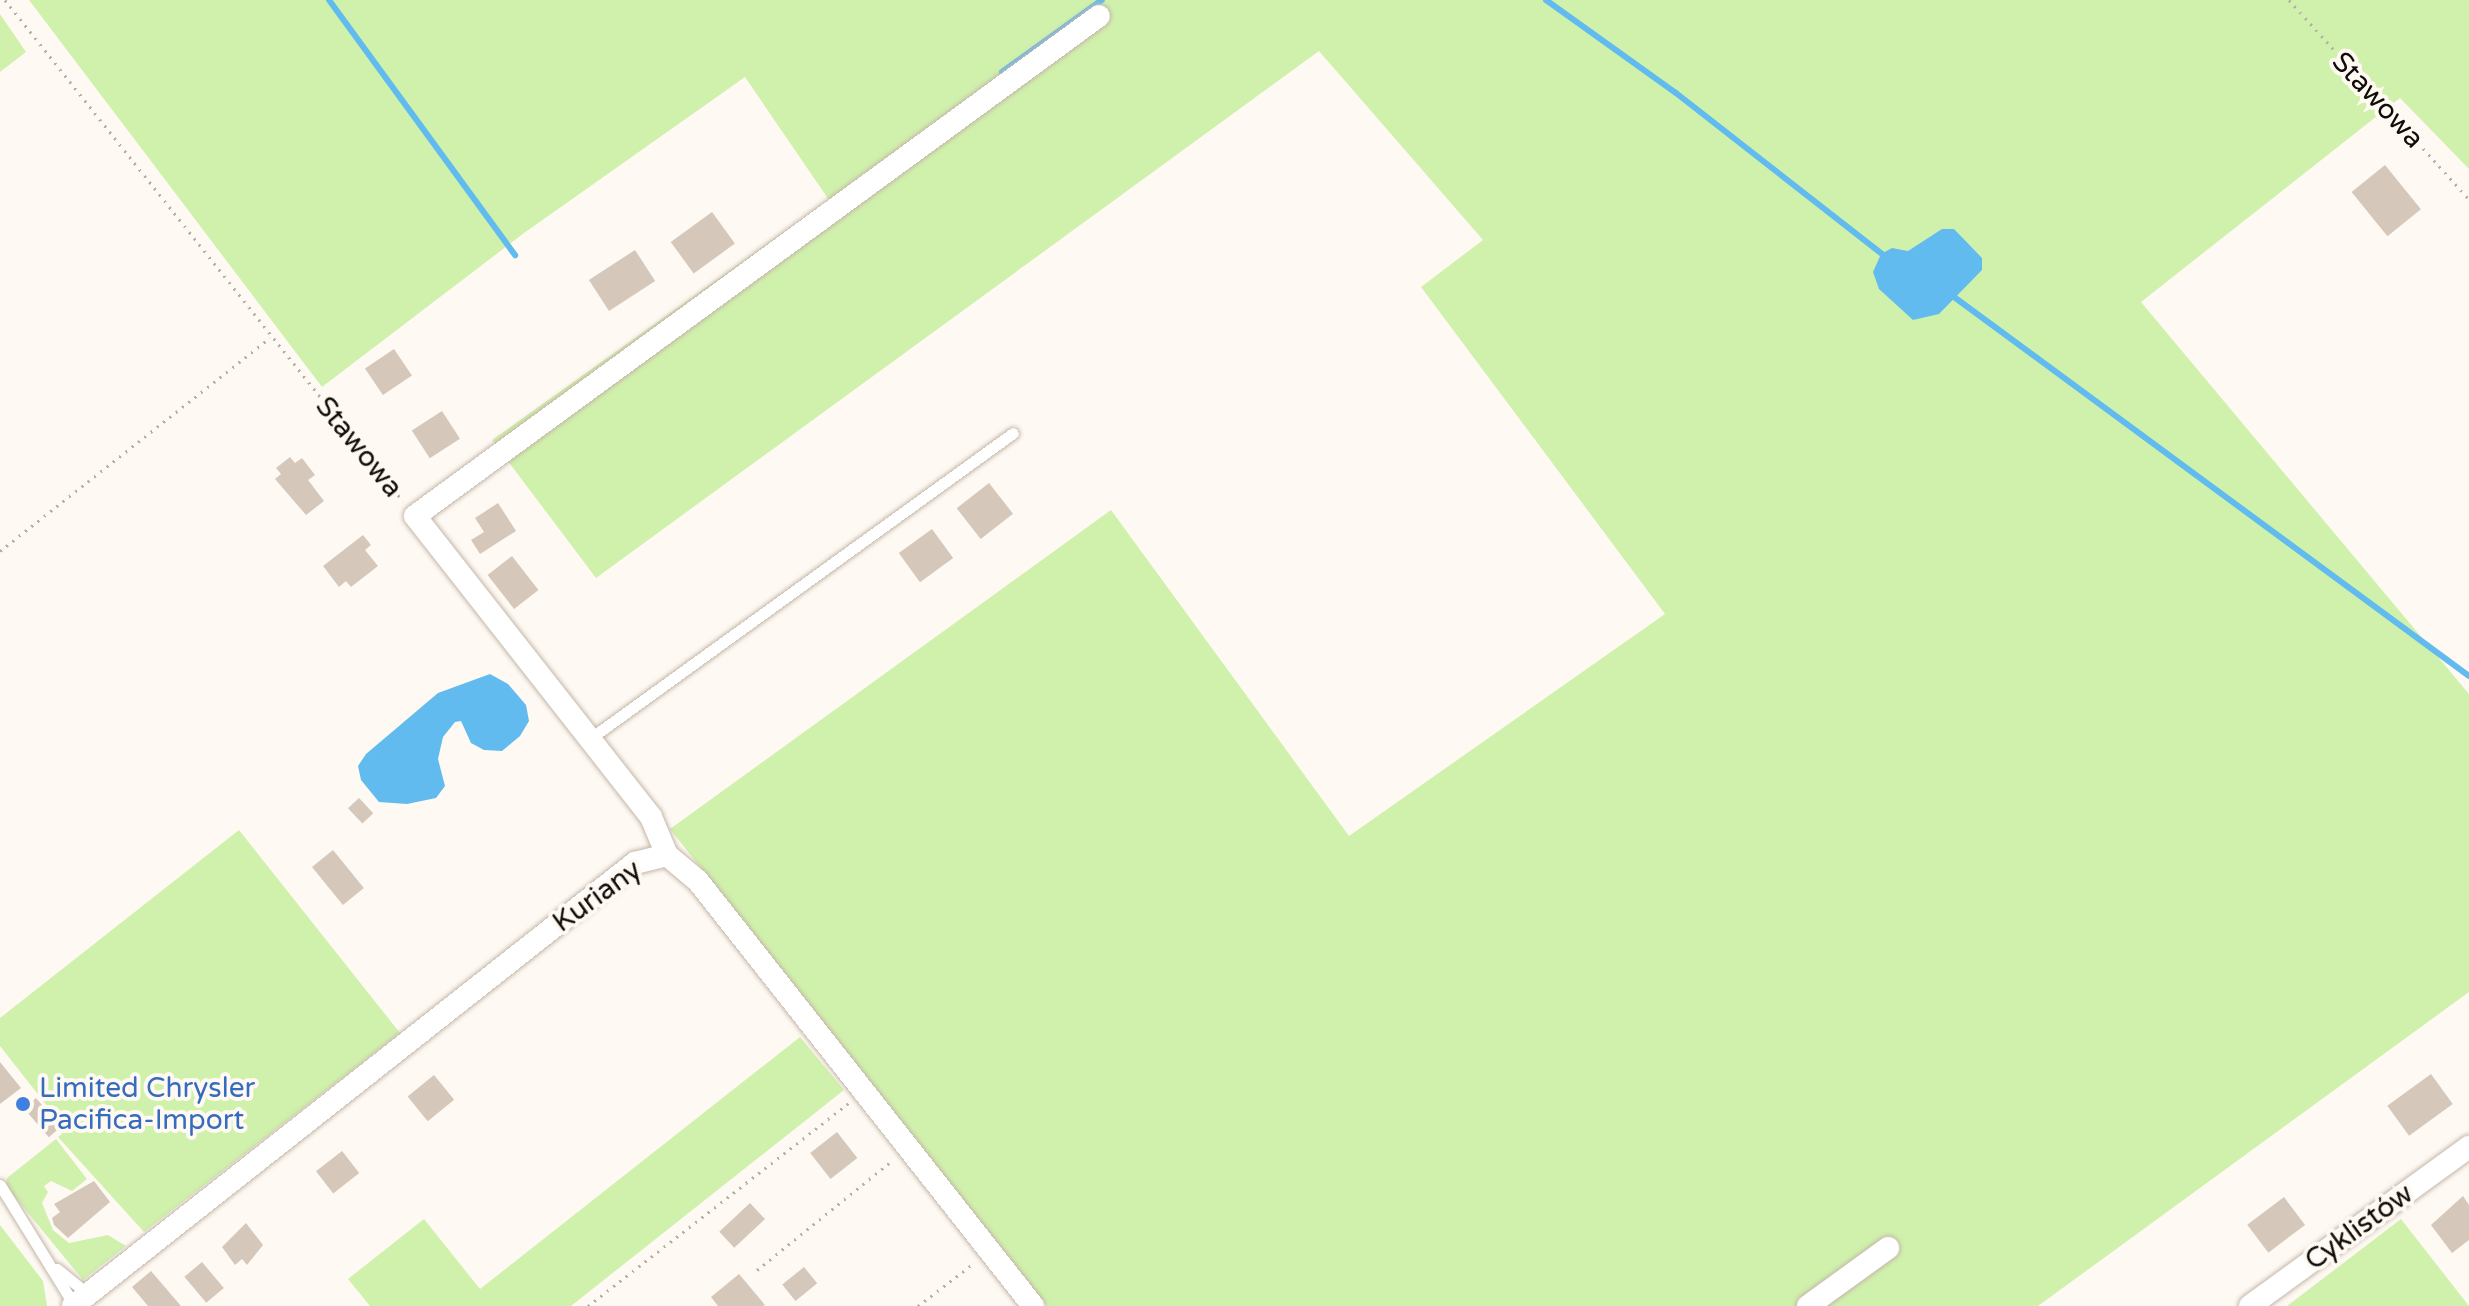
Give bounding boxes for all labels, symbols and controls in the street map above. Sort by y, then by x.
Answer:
street label: Stawowa [2325,45,2431,155]
street label: Stawowa [308,390,410,504]
street label: Kuriany [546,853,648,939]
place label: Limited Chrysler Pacifica-Import [39,1071,255,1137]
marker: Limited Chrysler Pacifica-Import [14,1095,32,1113]
street label: Cyklistów [2299,1177,2419,1277]

